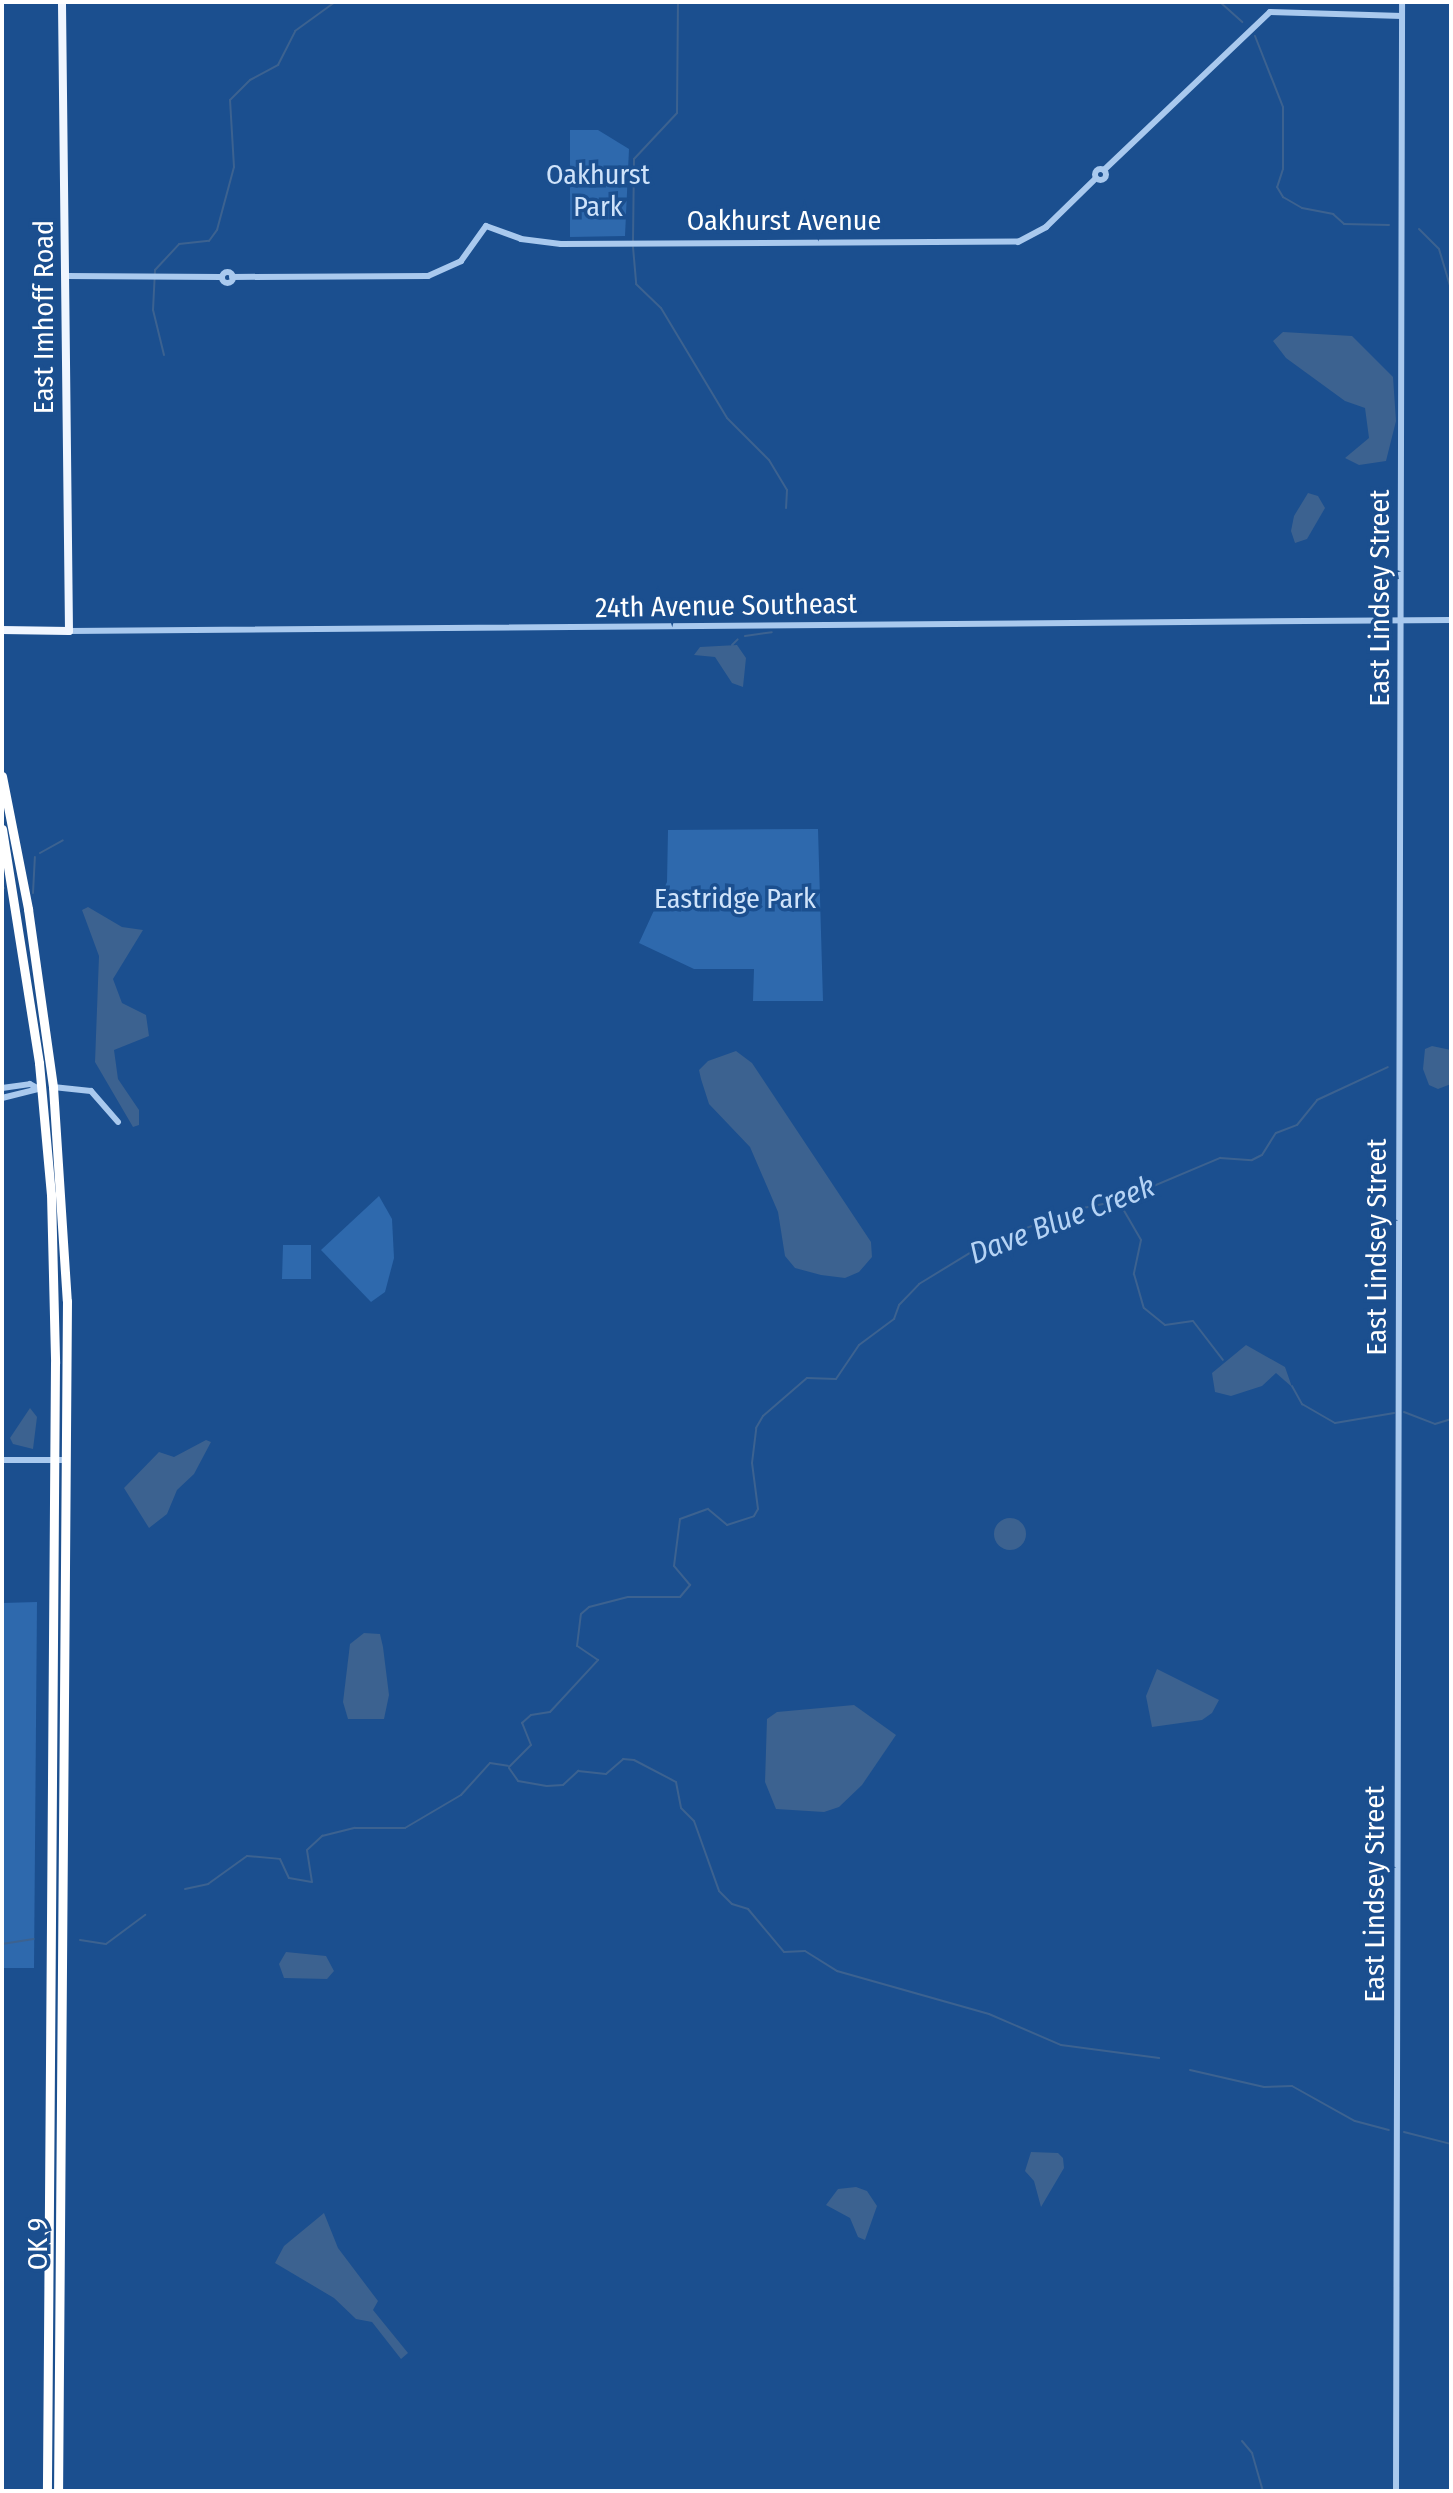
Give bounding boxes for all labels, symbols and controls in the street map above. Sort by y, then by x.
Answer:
park label: Oakhurst Park [546,158,650,224]
street label: Oakhurst Avenue [687,204,881,238]
street label: East Imhoff Road [27,220,61,414]
street label: East Lindsey Street [1363,490,1397,706]
street label: 24th Avenue Southeast [595,587,857,625]
park label: Eastridge Park [654,882,816,916]
street label: East Lindsey Street [1360,1139,1394,1355]
water label: Dave Blue Creek [964,1168,1160,1272]
street label: East Lindsey Street [1358,1786,1392,2002]
street label: OK 9 [21,2218,55,2270]

